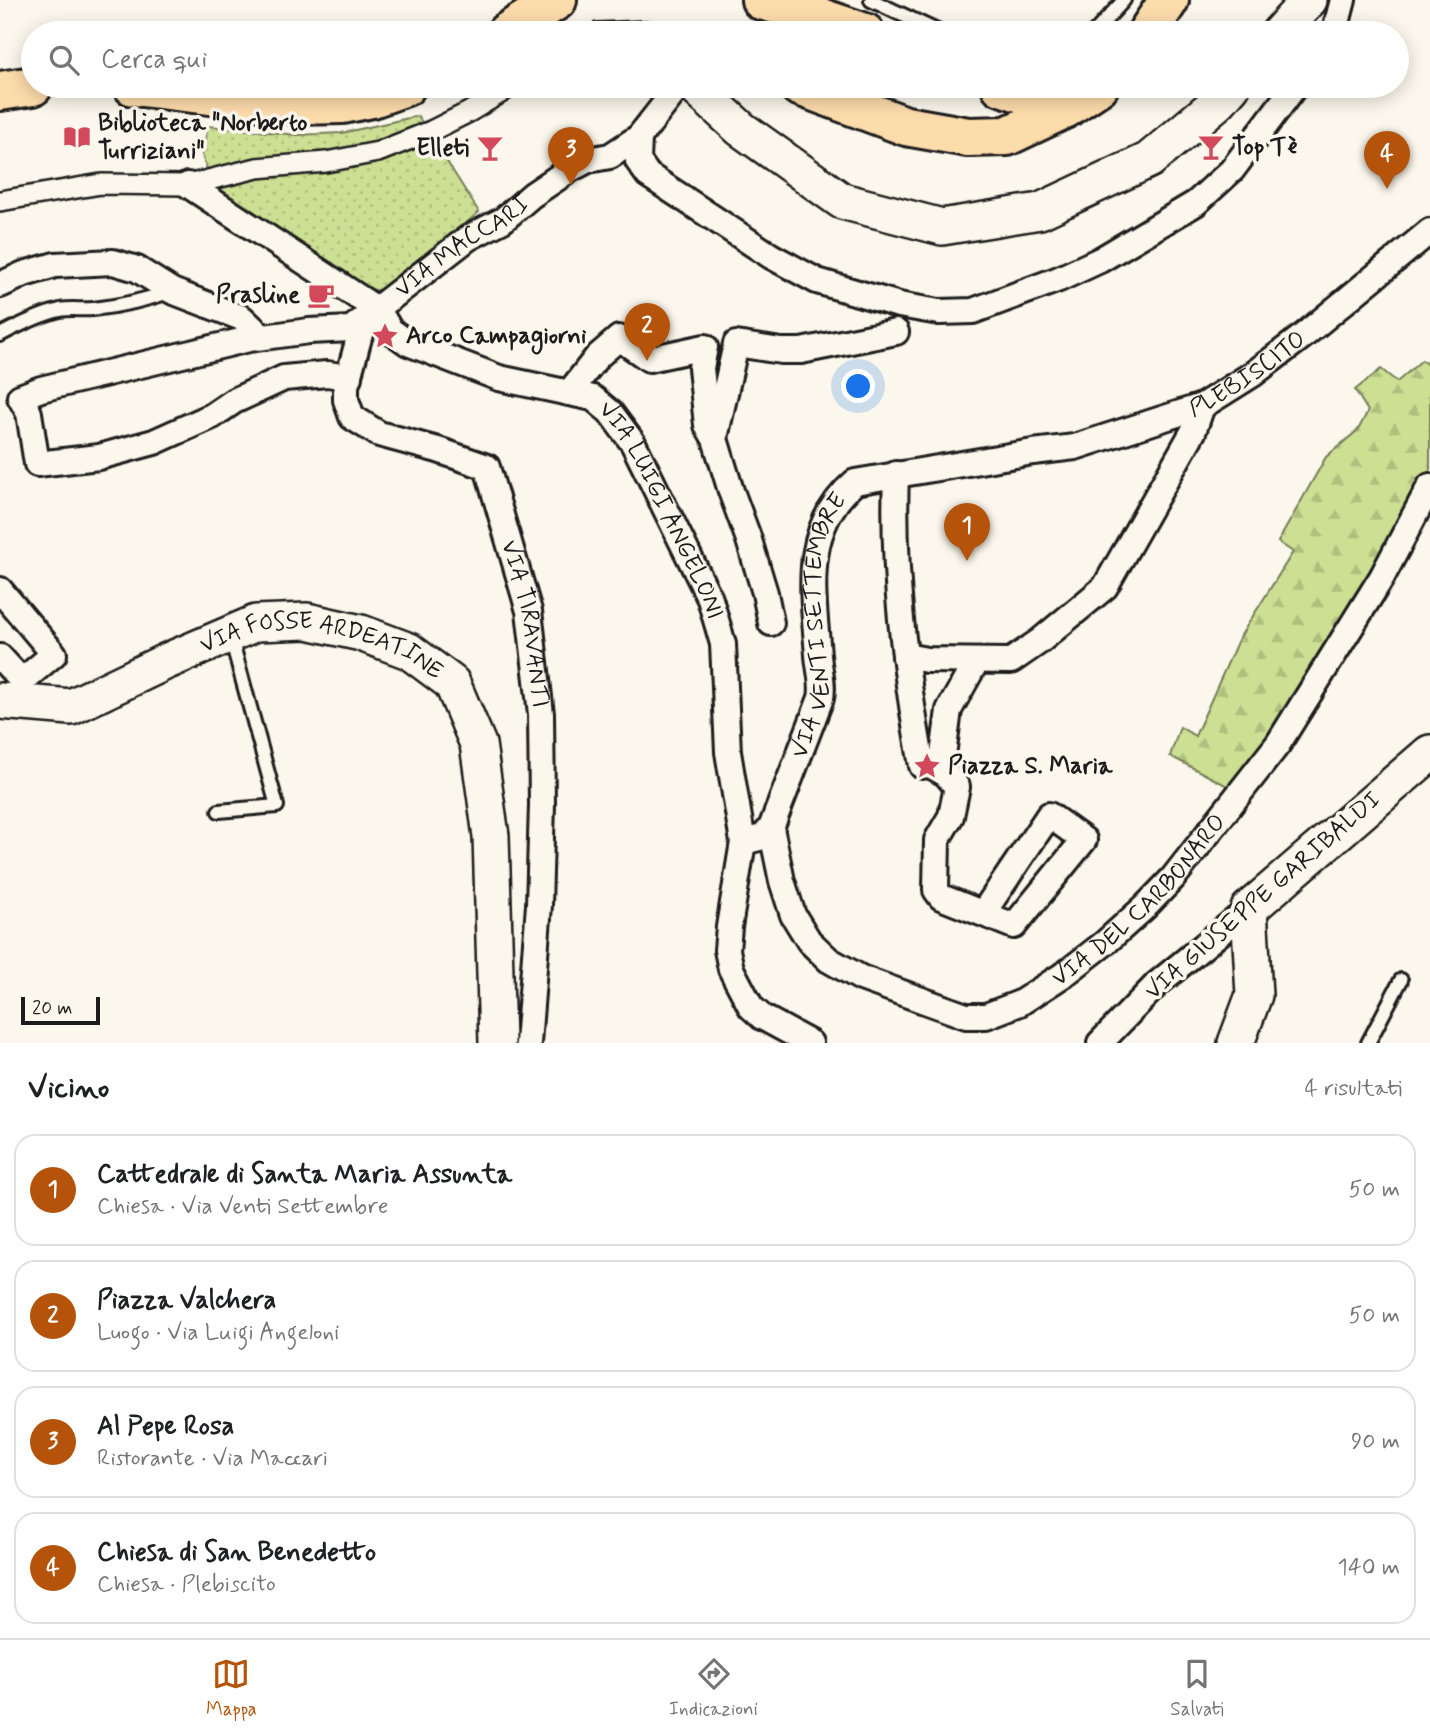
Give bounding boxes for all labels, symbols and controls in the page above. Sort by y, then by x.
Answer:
search box [21,21,1409,98]
icon: search [45,41,83,79]
text: Cerca qui [101,43,207,77]
place label: Biblioteca "Norberto Turriziani" [98,108,307,167]
library icon: Biblioteca "Norberto Turriziani" [62,122,92,152]
pin: 3 [548,127,594,185]
pin: 4 [1364,131,1410,189]
bar icon: Top Tè [1196,132,1226,162]
place label: Top Tè [1232,132,1298,163]
place label: Elleti [416,133,469,164]
bar icon: Elleti [475,133,505,163]
street label: VIA MACCARI [388,188,537,305]
place label: Prasline [216,280,300,311]
cafe icon: Prasline [306,280,336,310]
pin: 2 [624,303,670,361]
place icon: Arco Campagiorni [370,321,400,351]
place label: Arco Campagiorni [406,321,587,355]
street label: PLEBISCITO [1186,324,1312,425]
your location [841,369,875,403]
street label: VIA LUIGI ANGELONI [593,394,730,623]
street label: VIA VENTI SETTEMBRE [784,486,854,762]
pin: 1 [944,503,990,561]
street label: VIA TIRAVANTI [494,536,556,709]
street label: VIA FOSSE ARDEATINE [195,605,450,687]
place icon: Piazza S. Maria [912,751,942,781]
place label: Piazza S. Maria [948,751,1113,782]
street label: VIA GIUSEPPE GARIBALDI [1138,785,1388,1007]
street label: VIA DEL CARBONARO [1046,808,1233,994]
scale bar [21,994,100,1026]
text: 20 m [32,996,72,1021]
text: Vicino [28,1069,109,1108]
text: 4 risultati [1305,1074,1402,1104]
text: Cattedrale di Santa Maria Assunta [97,1158,512,1192]
text: 1 [48,1175,58,1205]
text: 50 m [1349,1175,1400,1205]
text: Chiesa · Via Venti Settembre [97,1192,388,1222]
text: Piazza Valchera [97,1284,276,1318]
text: 2 [47,1301,59,1331]
text: 50 m [1349,1301,1400,1331]
text: Luogo · Via Luigi Angeloni [97,1318,339,1348]
text: Al Pepe Rosa [97,1410,234,1444]
text: 3 [48,1427,58,1457]
text: 90 m [1351,1427,1400,1457]
text: Ristorante · Via Maccari [97,1444,328,1474]
text: Chiesa di San Benedetto [97,1536,376,1570]
text: 4 [46,1553,60,1583]
text: 140 m [1337,1553,1400,1583]
text: Chiesa · Plebiscito [97,1570,276,1600]
tab: Mappa [206,1655,257,1722]
tab: Indicazioni [669,1655,758,1722]
tab: Salvati [1170,1655,1224,1722]

